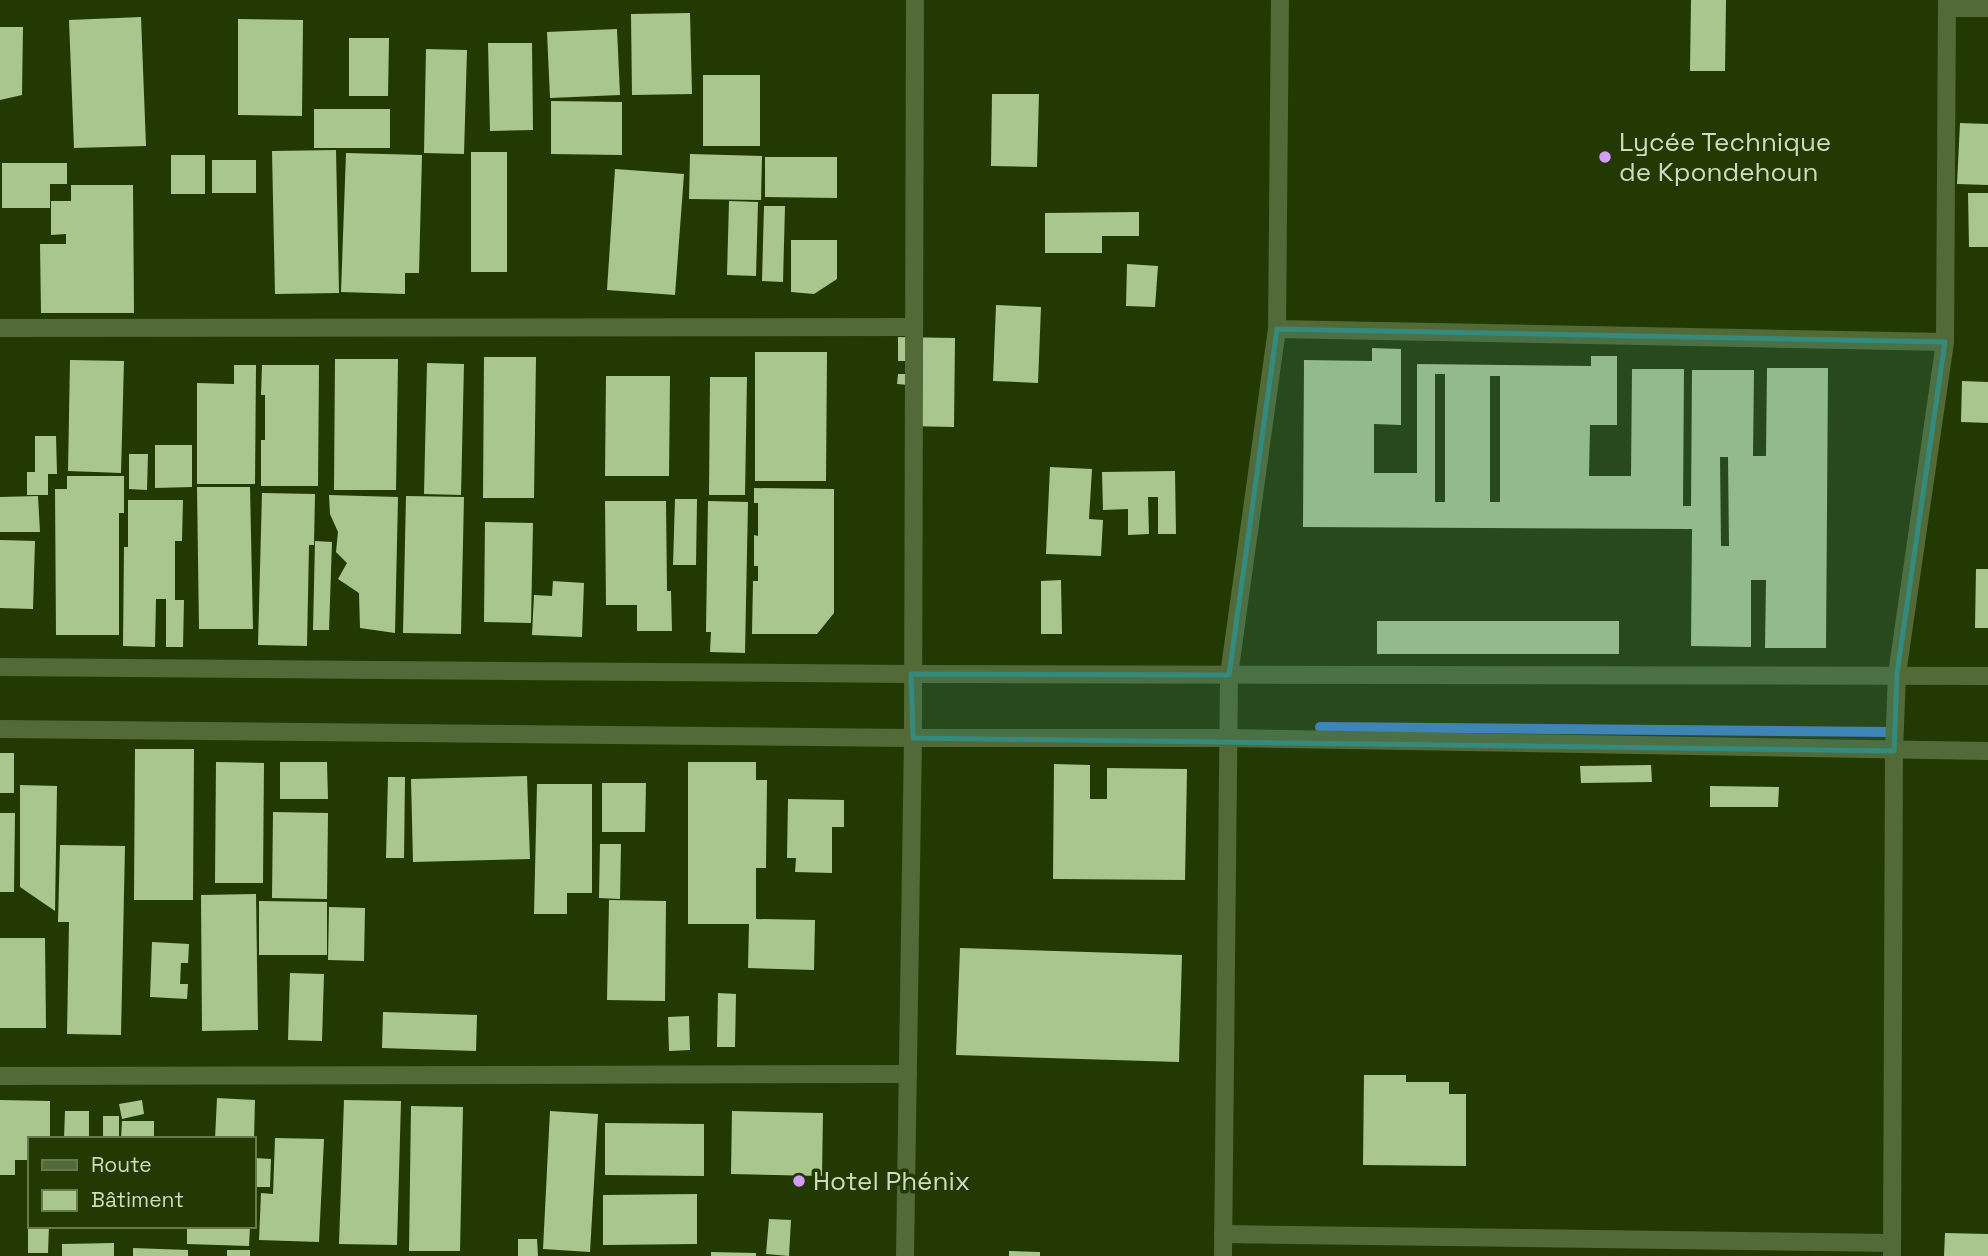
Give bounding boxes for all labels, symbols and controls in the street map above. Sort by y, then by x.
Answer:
place label: Lycée Technique de Kpondehoun [1619,125,1831,189]
marker: Lycée Technique de Kpondehoun [1597,149,1613,165]
legend [28,1137,256,1228]
text: Route [91,1151,152,1178]
place label: Hotel Phénix [813,1164,970,1198]
marker: Hotel Phénix [791,1173,807,1189]
text: Bâtiment [91,1186,184,1213]

